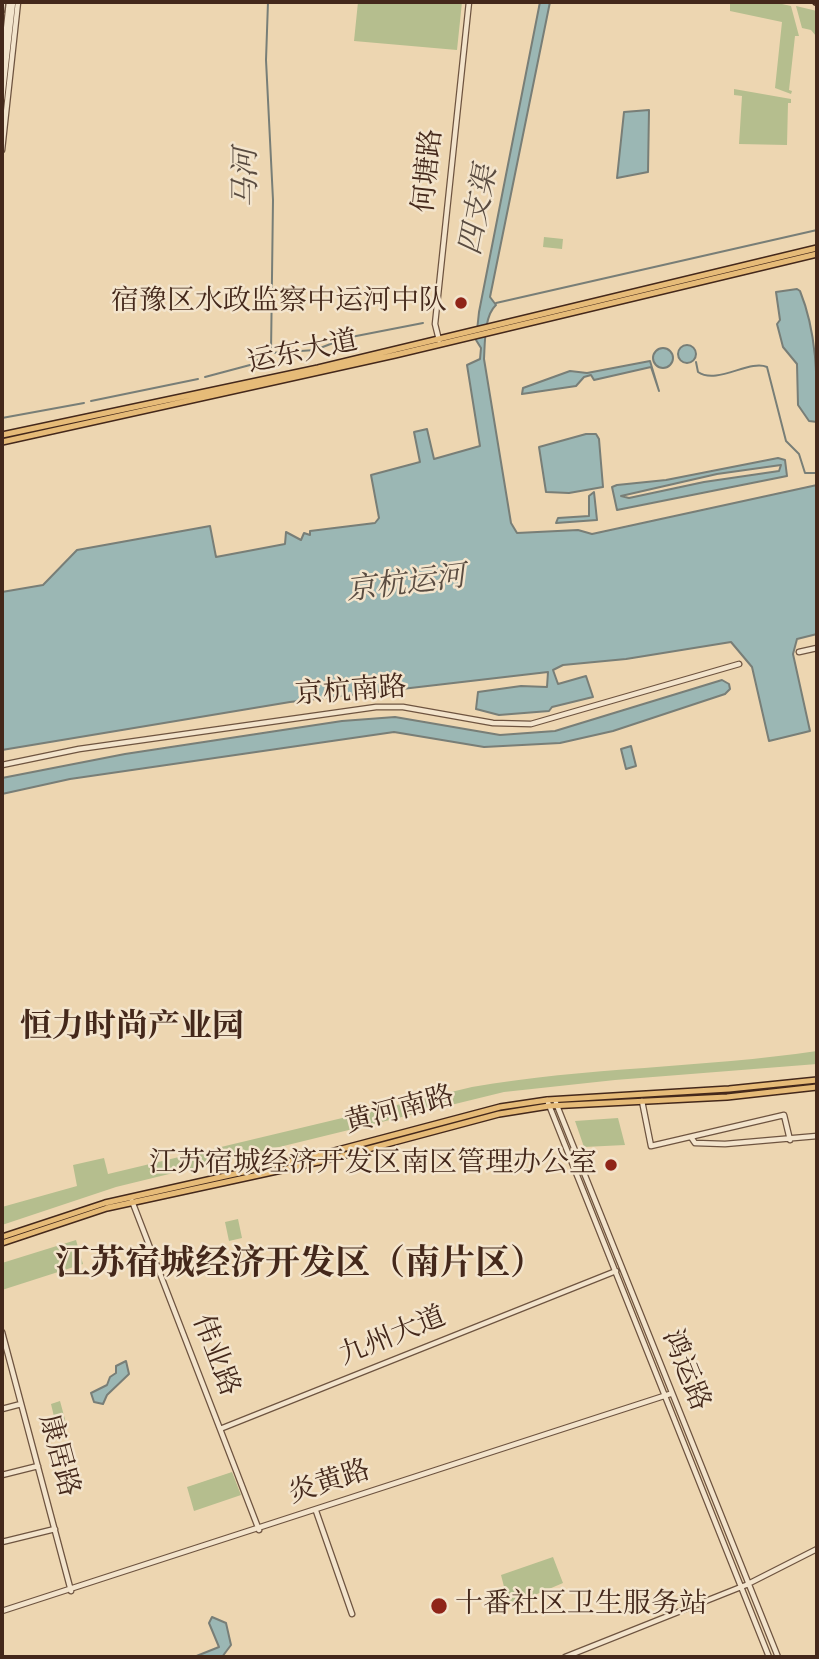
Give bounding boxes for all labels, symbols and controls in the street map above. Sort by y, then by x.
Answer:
street label: 何塘路 [409,127,451,215]
water label: 马河 [231,148,267,208]
water label: 四支渠 [455,163,507,259]
place label: 宿豫区水政监察中运河中队 [111,286,447,320]
marker: 宿豫区水政监察中运河中队 [453,295,469,311]
street label: 运东大道 [245,326,361,382]
water label: 京杭运河 [344,561,468,611]
street label: 京杭南路 [294,672,408,714]
district label: 恒力时尚产业园 [20,1010,244,1048]
street label: 黄河南路 [342,1081,458,1143]
place label: 江苏宿城经济开发区南区管理办公室 [149,1148,597,1182]
marker: 江苏宿城经济开发区南区管理办公室 [603,1157,619,1173]
district label: 江苏宿城经济开发区（南片区） [55,1246,545,1288]
street label: 九州大道 [335,1301,451,1375]
street label: 伟业路 [183,1311,245,1401]
street label: 鸿运路 [653,1326,715,1416]
street label: 康居路 [30,1411,84,1501]
street label: 炎黄路 [285,1455,375,1513]
place label: 十番社区卫生服务站 [455,1589,707,1623]
marker: 十番社区卫生服务站 [429,1596,449,1616]

